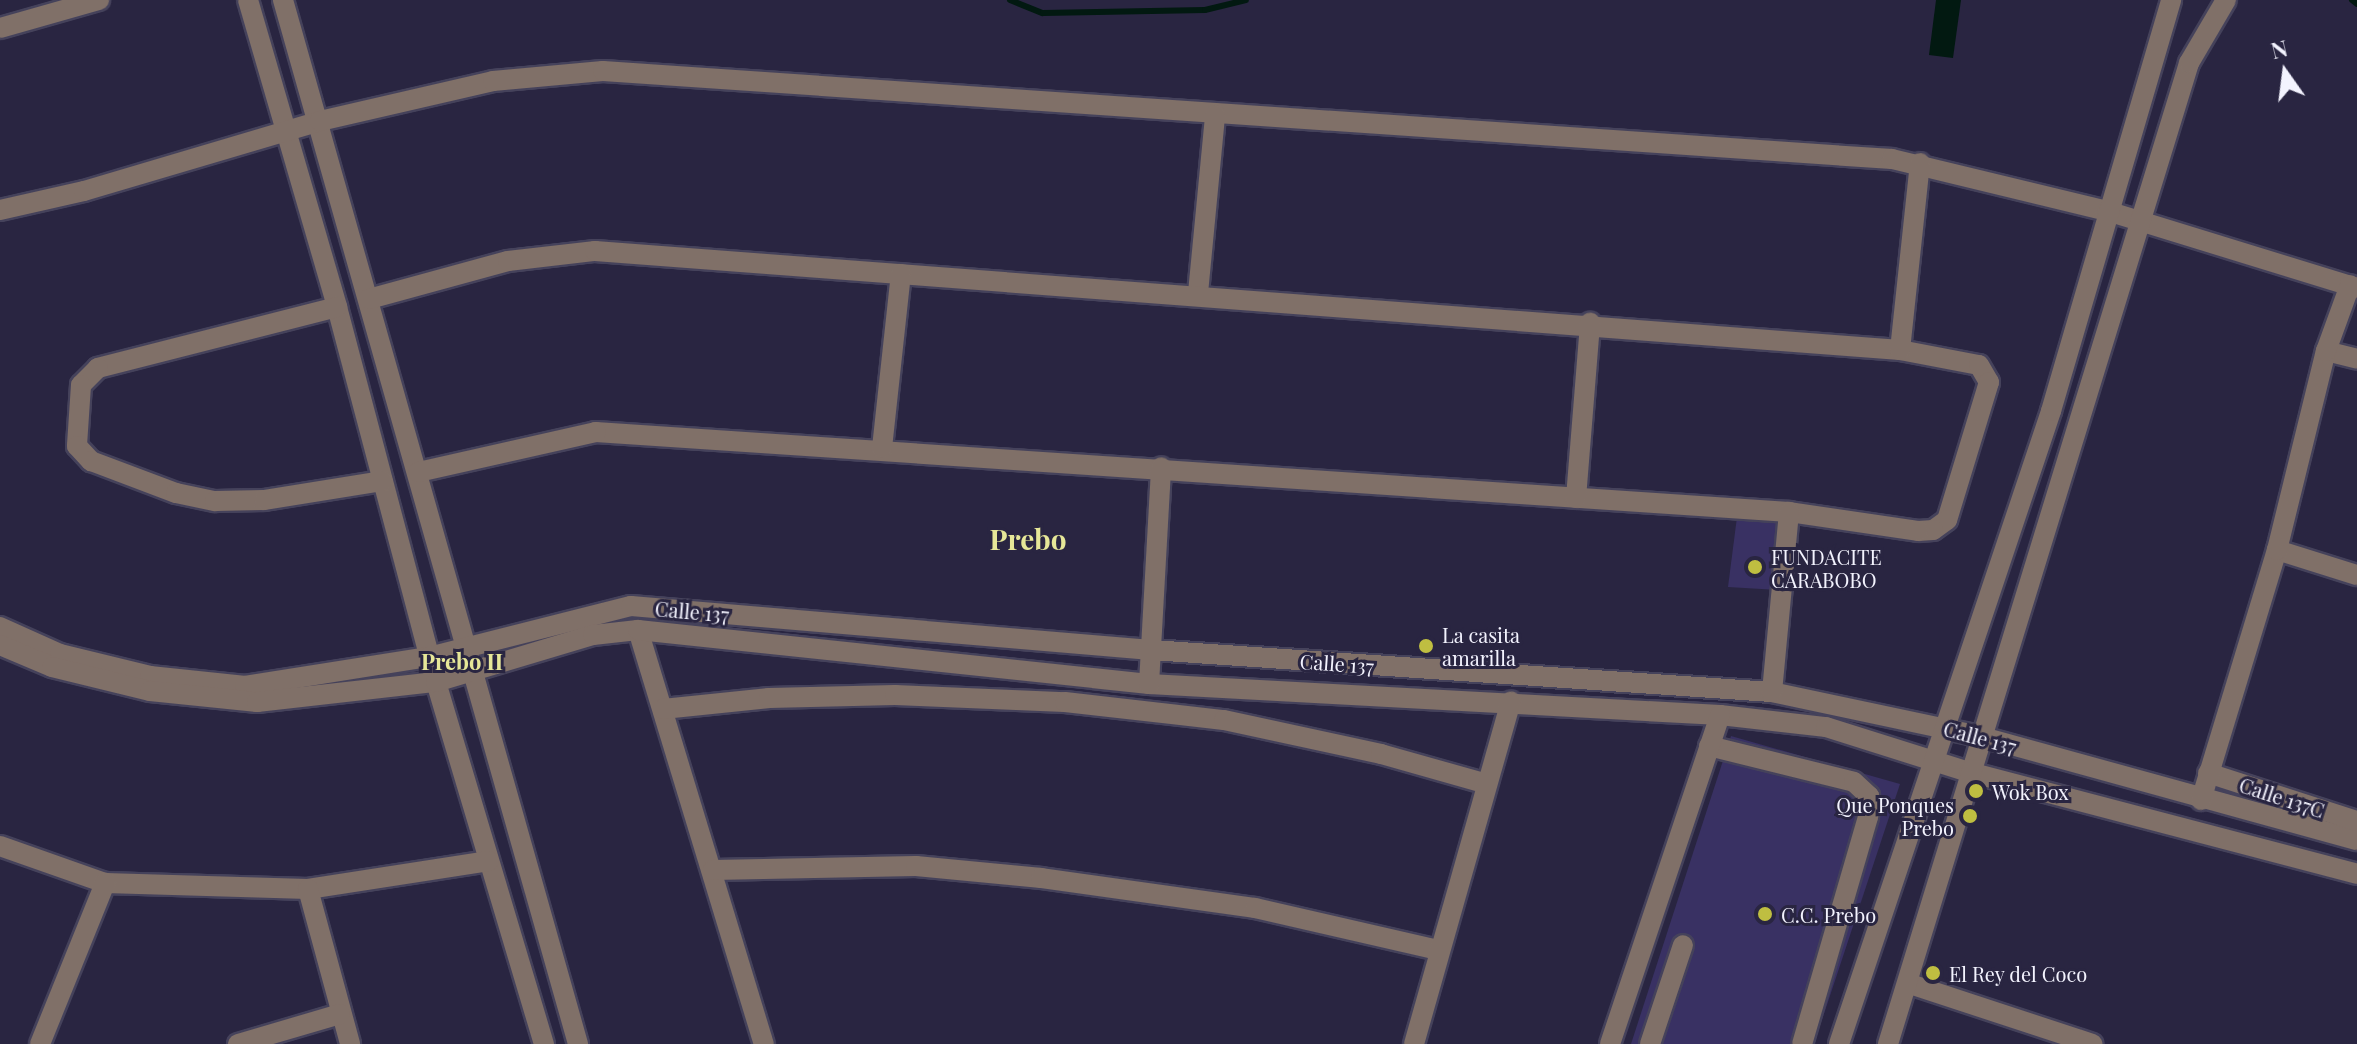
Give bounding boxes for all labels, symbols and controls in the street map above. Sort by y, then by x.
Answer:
north arrow [2245,32,2325,112]
text: N [2268,32,2291,65]
district label: Prebo [990,522,1066,556]
place label: FUNDACITE CARABOBO [1771,544,1882,591]
marker: FUNDACITE CARABOBO [1746,558,1764,576]
street label: Calle 137 [654,596,730,626]
place label: La casita amarilla [1442,622,1520,669]
marker: La casita amarilla [1417,637,1435,655]
street label: Calle 137 [1299,648,1375,678]
district label: Prebo II [421,649,503,675]
street label: Calle 137 [1941,716,2019,758]
street label: Calle 137C [2236,772,2328,822]
place label: Wok Box [1992,779,2069,803]
marker: Wok Box [1967,782,1985,800]
place label: Que Ponques Prebo [1836,792,1954,839]
marker: Que Ponques Prebo [1961,807,1979,825]
place label: C.C. Prebo [1781,902,1876,926]
marker: C.C. Prebo [1756,905,1774,923]
place label: El Rey del Coco [1949,961,2088,985]
marker: El Rey del Coco [1924,964,1942,982]

